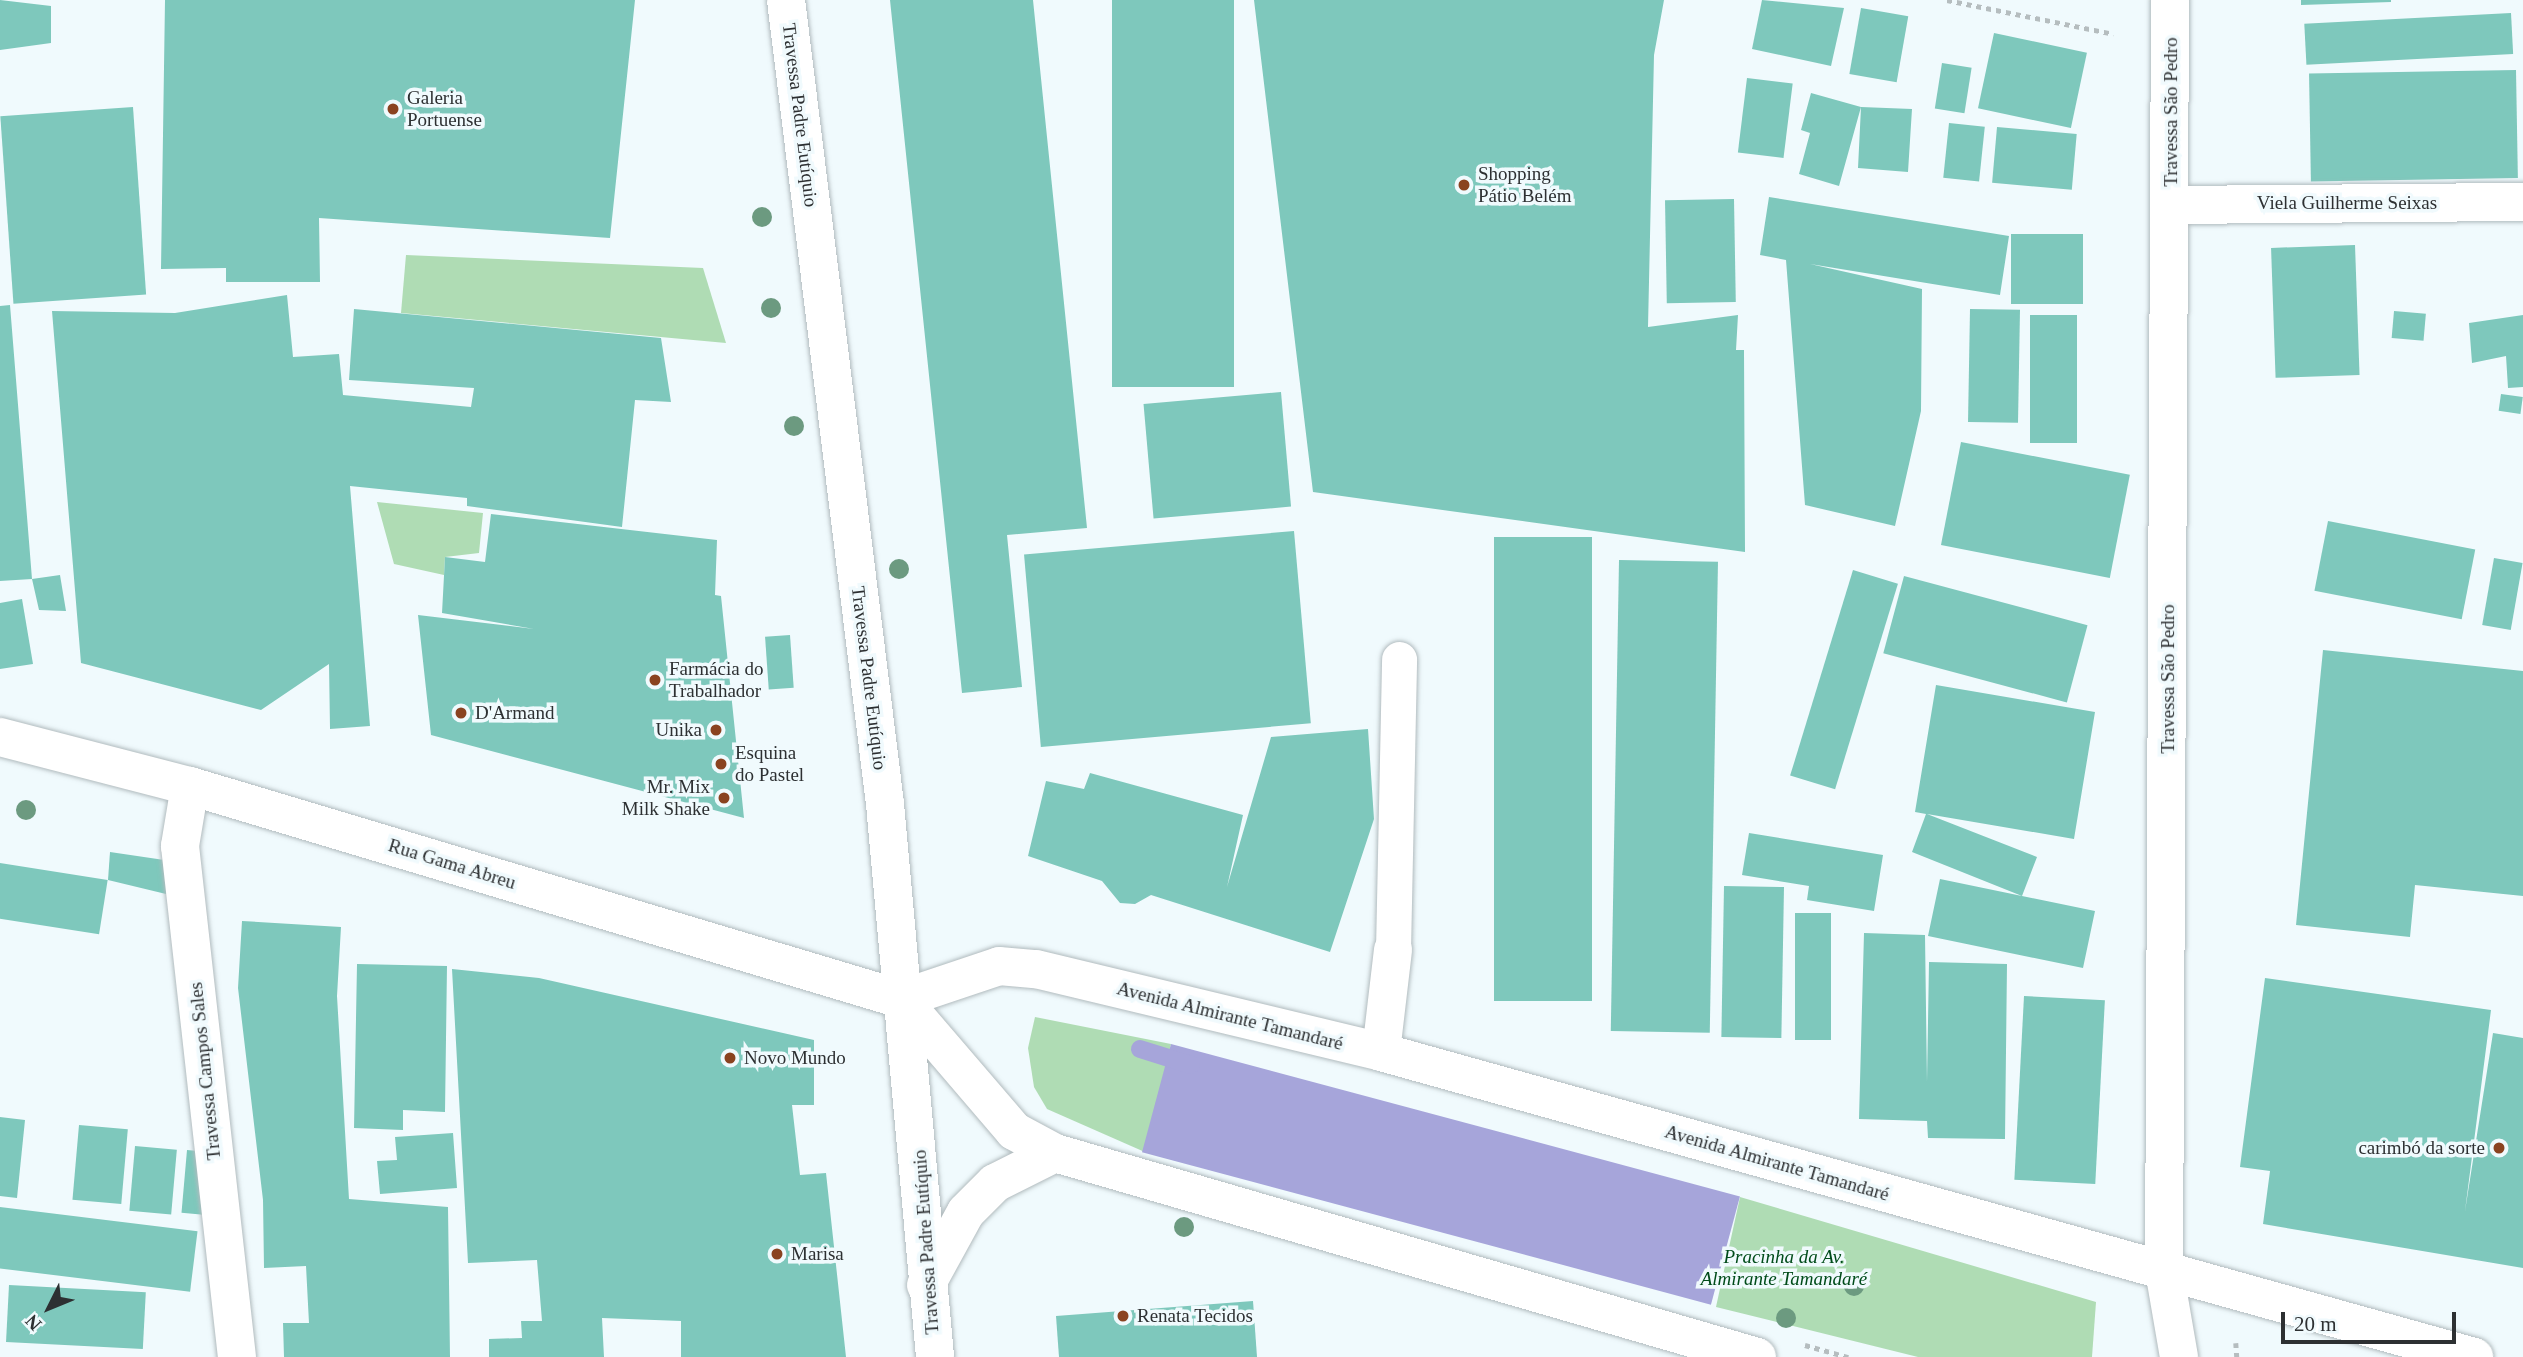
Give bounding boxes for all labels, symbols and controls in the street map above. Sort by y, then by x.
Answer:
street label: Travessa Padre Eutíquio [777,22,823,208]
street label: Travessa São Pedro [2160,37,2182,187]
place label: Galeria Portuense [407,87,482,131]
marker: Galeria Portuense [385,101,401,117]
place label: Shopping Pátio Belém [1478,163,1571,207]
marker: Shopping Pátio Belém [1456,177,1472,193]
street label: Viela Guilherme Seixas [2257,192,2437,214]
street label: Travessa Padre Eutíquio [846,585,892,771]
street label: Travessa São Pedro [2157,604,2179,754]
place label: Farmácia do Trabalhador [669,658,763,702]
marker: Farmácia do Trabalhador [647,672,663,688]
place label: D'Armand [475,702,554,724]
marker: D'Armand [453,705,469,721]
place label: Unika [656,719,702,741]
marker: Unika [708,722,724,738]
place label: Esquina do Pastel [735,742,804,786]
marker: Esquina do Pastel [713,756,729,772]
place label: Mr. Mix Milk Shake [622,776,710,820]
marker: Mr. Mix Milk Shake [716,790,732,806]
street label: Rua Gama Abreu [385,834,519,894]
street label: Avenida Almirante Tamandaré [1114,977,1346,1055]
street label: Travessa Campos Sales [184,981,226,1161]
place label: Novo Mundo [744,1047,846,1069]
marker: Novo Mundo [722,1050,738,1066]
street label: Avenida Almirante Tamandaré [1662,1120,1892,1206]
place label: carimbó da sorte [2358,1137,2485,1159]
marker: carimbó da sorte [2491,1140,2507,1156]
street label: Travessa Padre Eutíquio [908,1149,944,1335]
place label: Marisa [791,1243,844,1265]
marker: Marisa [769,1246,785,1262]
park label: Pracinha da Av. Almirante Tamandaré [1701,1246,1867,1290]
north arrow [14,1273,84,1343]
scale bar [2285,1298,2460,1342]
place label: Renata Tecidos [1137,1305,1253,1327]
marker: Renata Tecidos [1115,1308,1131,1324]
text: N [21,1310,46,1335]
text: 20 m [2294,1312,2337,1336]

